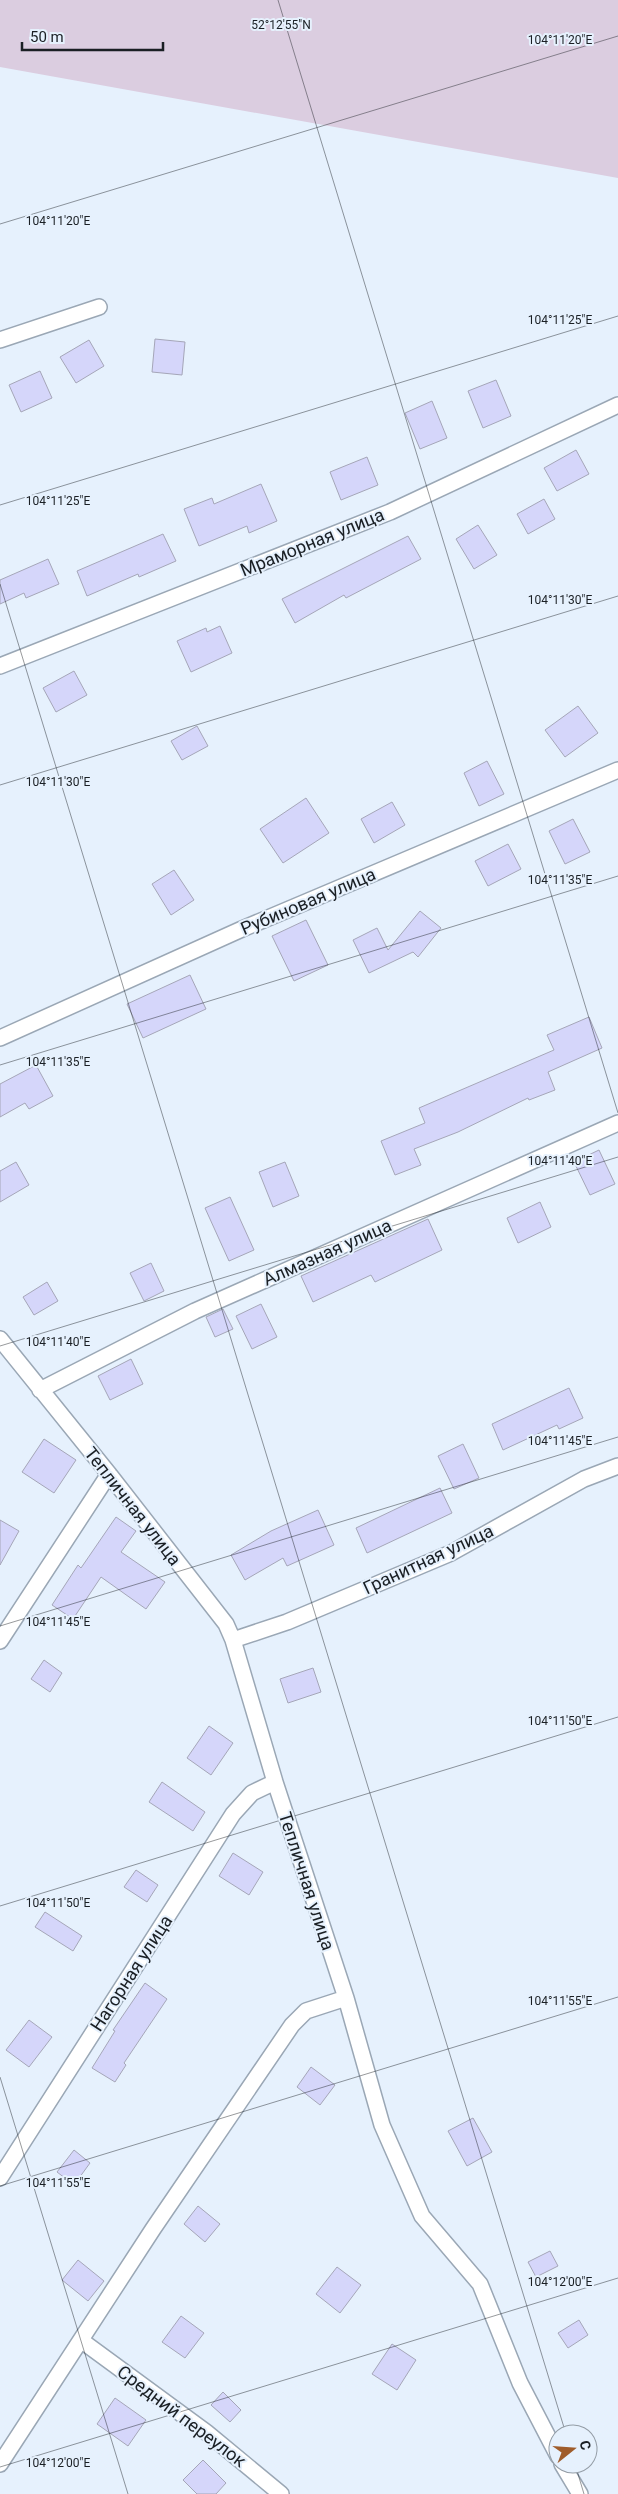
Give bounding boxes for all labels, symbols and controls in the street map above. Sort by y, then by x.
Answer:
text: 52°12'55"N [251,18,311,32]
scale bar [22,20,164,52]
text: 50 m [30,28,64,46]
text: 104°11'20"E [528,33,592,47]
text: 104°11'20"E [26,214,90,228]
text: 104°11'25"E [528,313,592,327]
text: 104°11'25"E [26,494,90,508]
street label: Мраморная улица [237,504,387,580]
text: 104°11'30"E [528,593,592,607]
text: 104°11'30"E [26,775,90,789]
street label: Рубиновая улица [237,863,379,939]
text: 104°11'35"E [528,873,592,887]
text: 104°11'35"E [26,1055,90,1069]
text: 104°11'40"E [528,1154,592,1168]
street label: Алмазная улица [259,1214,395,1290]
text: 104°11'40"E [26,1335,90,1349]
text: 104°11'45"E [528,1434,592,1448]
street label: Тепличная улица [80,1443,186,1569]
street label: Гранитная улица [359,1520,497,1598]
text: 104°11'45"E [26,1615,90,1629]
text: 104°11'50"E [528,1714,592,1728]
street label: Тепличная улица [275,1809,339,1953]
text: 104°11'50"E [26,1896,90,1910]
street label: Нагорная улица [86,1911,176,2035]
text: 104°11'55"E [528,1994,592,2008]
text: 104°11'55"E [26,2176,90,2190]
text: 104°12'00"E [528,2275,592,2289]
street label: Средний переулок [113,2361,251,2471]
north arrow [548,2424,598,2474]
text: С [576,2438,594,2452]
text: 104°12'00"E [26,2456,90,2470]

